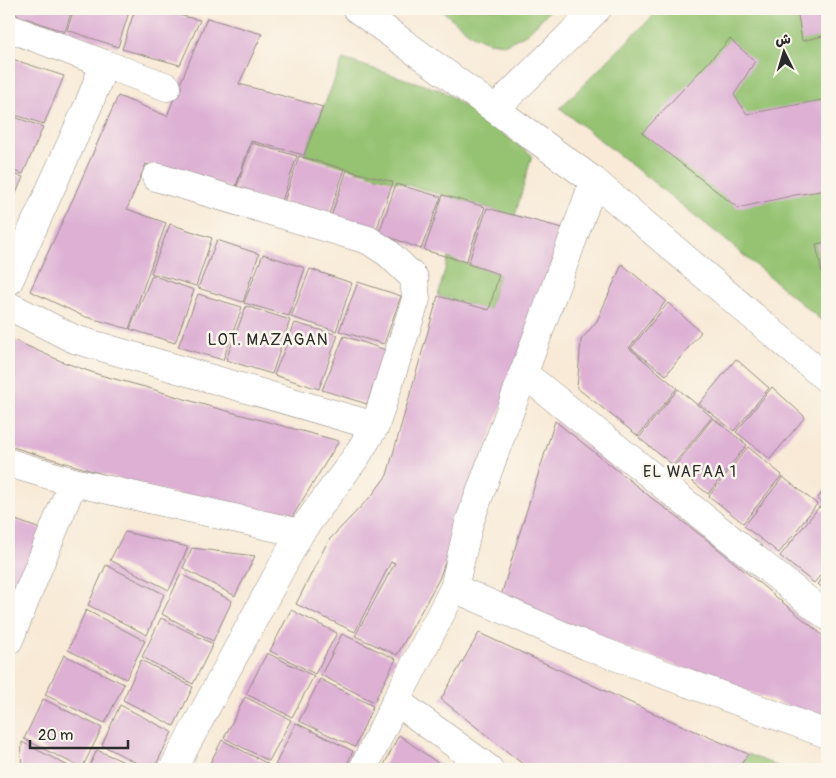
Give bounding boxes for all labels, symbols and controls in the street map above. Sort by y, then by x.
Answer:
north arrow [758,28,808,78]
text: ش [774,30,791,49]
district label: LOT. MAZAGAN [208,330,328,350]
district label: EL WAFAA 1 [643,462,737,482]
scale bar [30,718,128,750]
text: 20 m [38,726,73,745]

